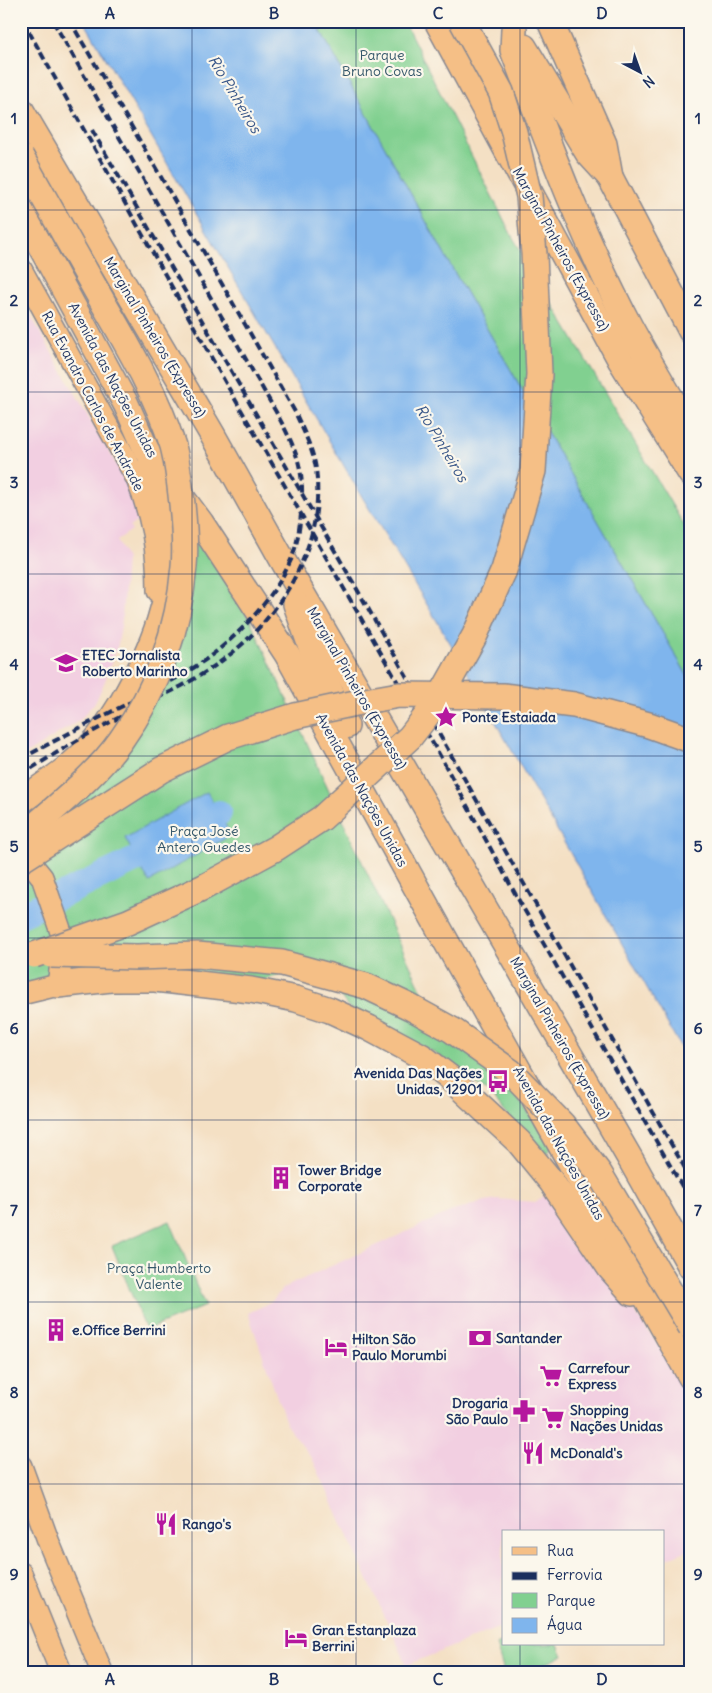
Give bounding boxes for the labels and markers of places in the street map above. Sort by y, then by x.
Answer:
place label: ETEC Jornalista Roberto Marinho [82,646,188,680]
school or university icon: ETEC Jornalista Roberto Marinho [53,650,79,676]
place icon: Ponte Estaiada [433,704,459,730]
place label: Ponte Estaiada [462,708,556,726]
place label: Avenida Das Nações Unidas, 12901 [354,1064,483,1098]
bus stop icon: Avenida Das Nações Unidas, 12901 [485,1068,511,1094]
place label: Tower Bridge Corporate [298,1161,382,1195]
building icon: Tower Bridge Corporate [268,1165,294,1191]
building icon: e.Office Berrini [43,1317,69,1343]
place label: e.Office Berrini [72,1321,166,1339]
bank icon: Santander [467,1325,493,1351]
place label: Santander [496,1329,562,1347]
place label: Hilton São Paulo Morumbi [352,1330,447,1364]
hotel icon: Hilton São Paulo Morumbi [323,1334,349,1360]
place label: Carrefour Express [568,1359,630,1393]
supermarket icon: Carrefour Express [538,1363,564,1389]
place label: Drogaria São Paulo [446,1394,508,1428]
pharmacy icon: Drogaria São Paulo [511,1398,537,1424]
place label: Shopping Nações Unidas [570,1401,664,1435]
supermarket icon: Shopping Nações Unidas [540,1405,566,1431]
restaurant icon: McDonald's [520,1440,546,1466]
place label: McDonald's [550,1444,623,1462]
restaurant icon: Rango's [153,1511,179,1537]
place label: Rango's [182,1515,232,1533]
place label: Gran Estanplaza Berrini [312,1621,416,1655]
hotel icon: Gran Estanplaza Berrini [283,1625,309,1651]

